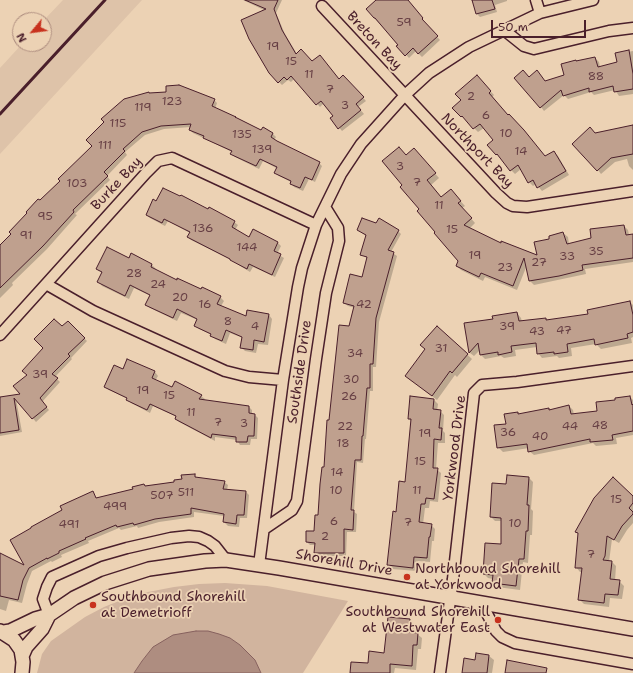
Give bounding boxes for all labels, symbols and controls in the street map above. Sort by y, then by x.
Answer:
street label: Breton Bay [343,8,405,74]
north arrow [12,12,52,52]
scale bar [493,12,588,38]
house number: 59 [396,16,412,30]
text: 50 m [498,19,528,35]
text: N [13,30,31,45]
house number: 19 [267,40,279,54]
house number: 15 [285,55,297,69]
house number: 11 [304,68,314,82]
house number: 88 [588,70,604,84]
house number: 7 [326,83,334,97]
house number: 2 [467,90,475,104]
house number: 123 [162,95,182,109]
house number: 3 [341,99,349,113]
house number: 119 [134,101,152,115]
house number: 6 [482,109,490,123]
street label: Northport Bay [437,110,517,192]
house number: 115 [110,117,126,131]
house number: 10 [499,127,513,141]
house number: 135 [232,128,252,142]
house number: 111 [98,139,112,153]
house number: 139 [252,143,272,157]
house number: 14 [515,145,527,159]
street label: Burke Bay [88,154,146,214]
house number: 3 [396,160,404,174]
house number: 7 [413,176,421,190]
house number: 103 [67,177,87,191]
house number: 11 [434,199,444,213]
house number: 95 [37,210,53,224]
house number: 136 [193,222,213,236]
house number: 15 [446,223,458,237]
house number: 91 [19,229,33,243]
house number: 144 [237,241,257,255]
house number: 35 [588,245,604,259]
house number: 19 [469,249,481,263]
house number: 33 [559,250,575,264]
house number: 27 [531,256,547,270]
house number: 23 [497,261,513,275]
house number: 28 [126,267,142,281]
house number: 24 [150,278,166,292]
house number: 20 [172,291,188,305]
house number: 16 [198,298,212,312]
house number: 42 [356,298,372,312]
house number: 8 [224,315,232,329]
street label: Southside Drive [284,319,316,425]
house number: 4 [251,320,259,334]
house number: 39 [499,320,515,334]
house number: 47 [556,324,572,338]
house number: 43 [529,325,545,339]
house number: 31 [435,342,447,356]
house number: 34 [347,347,363,361]
house number: 39 [32,368,48,382]
house number: 30 [343,373,359,387]
house number: 19 [137,384,149,398]
house number: 15 [163,389,175,403]
house number: 26 [341,390,357,404]
street label: Yorkwood Drive [440,394,470,502]
house number: 11 [186,406,196,420]
house number: 7 [214,416,222,430]
house number: 3 [240,417,248,431]
house number: 48 [592,419,608,433]
house number: 22 [337,420,353,434]
house number: 44 [562,420,578,434]
house number: 36 [500,426,516,440]
house number: 19 [419,427,431,441]
house number: 40 [532,430,548,444]
house number: 18 [336,437,350,451]
house number: 15 [414,455,426,469]
house number: 14 [331,466,343,480]
house number: 10 [329,484,343,498]
house number: 11 [412,484,422,498]
house number: 511 [178,486,194,500]
house number: 507 [150,489,174,503]
house number: 15 [610,493,622,507]
house number: 499 [103,500,127,514]
house number: 6 [330,515,338,529]
house number: 7 [404,516,412,530]
house number: 10 [508,517,522,531]
house number: 491 [59,518,79,532]
house number: 2 [321,530,329,544]
street label: Shorehill Drive [294,546,394,580]
house number: 7 [587,548,595,562]
place label: Northbound Shorehill at Yorkwood [415,561,560,594]
marker: Northbound Shorehill at Yorkwood [402,572,412,582]
place label: Southbound Shorehill at Demetrioff [101,589,246,622]
marker: Southbound Shorehill at Demetrioff [88,600,98,610]
place label: Southbound Shorehill at Westwater East [345,604,490,636]
marker: Southbound Shorehill at Westwater East [493,615,503,625]

